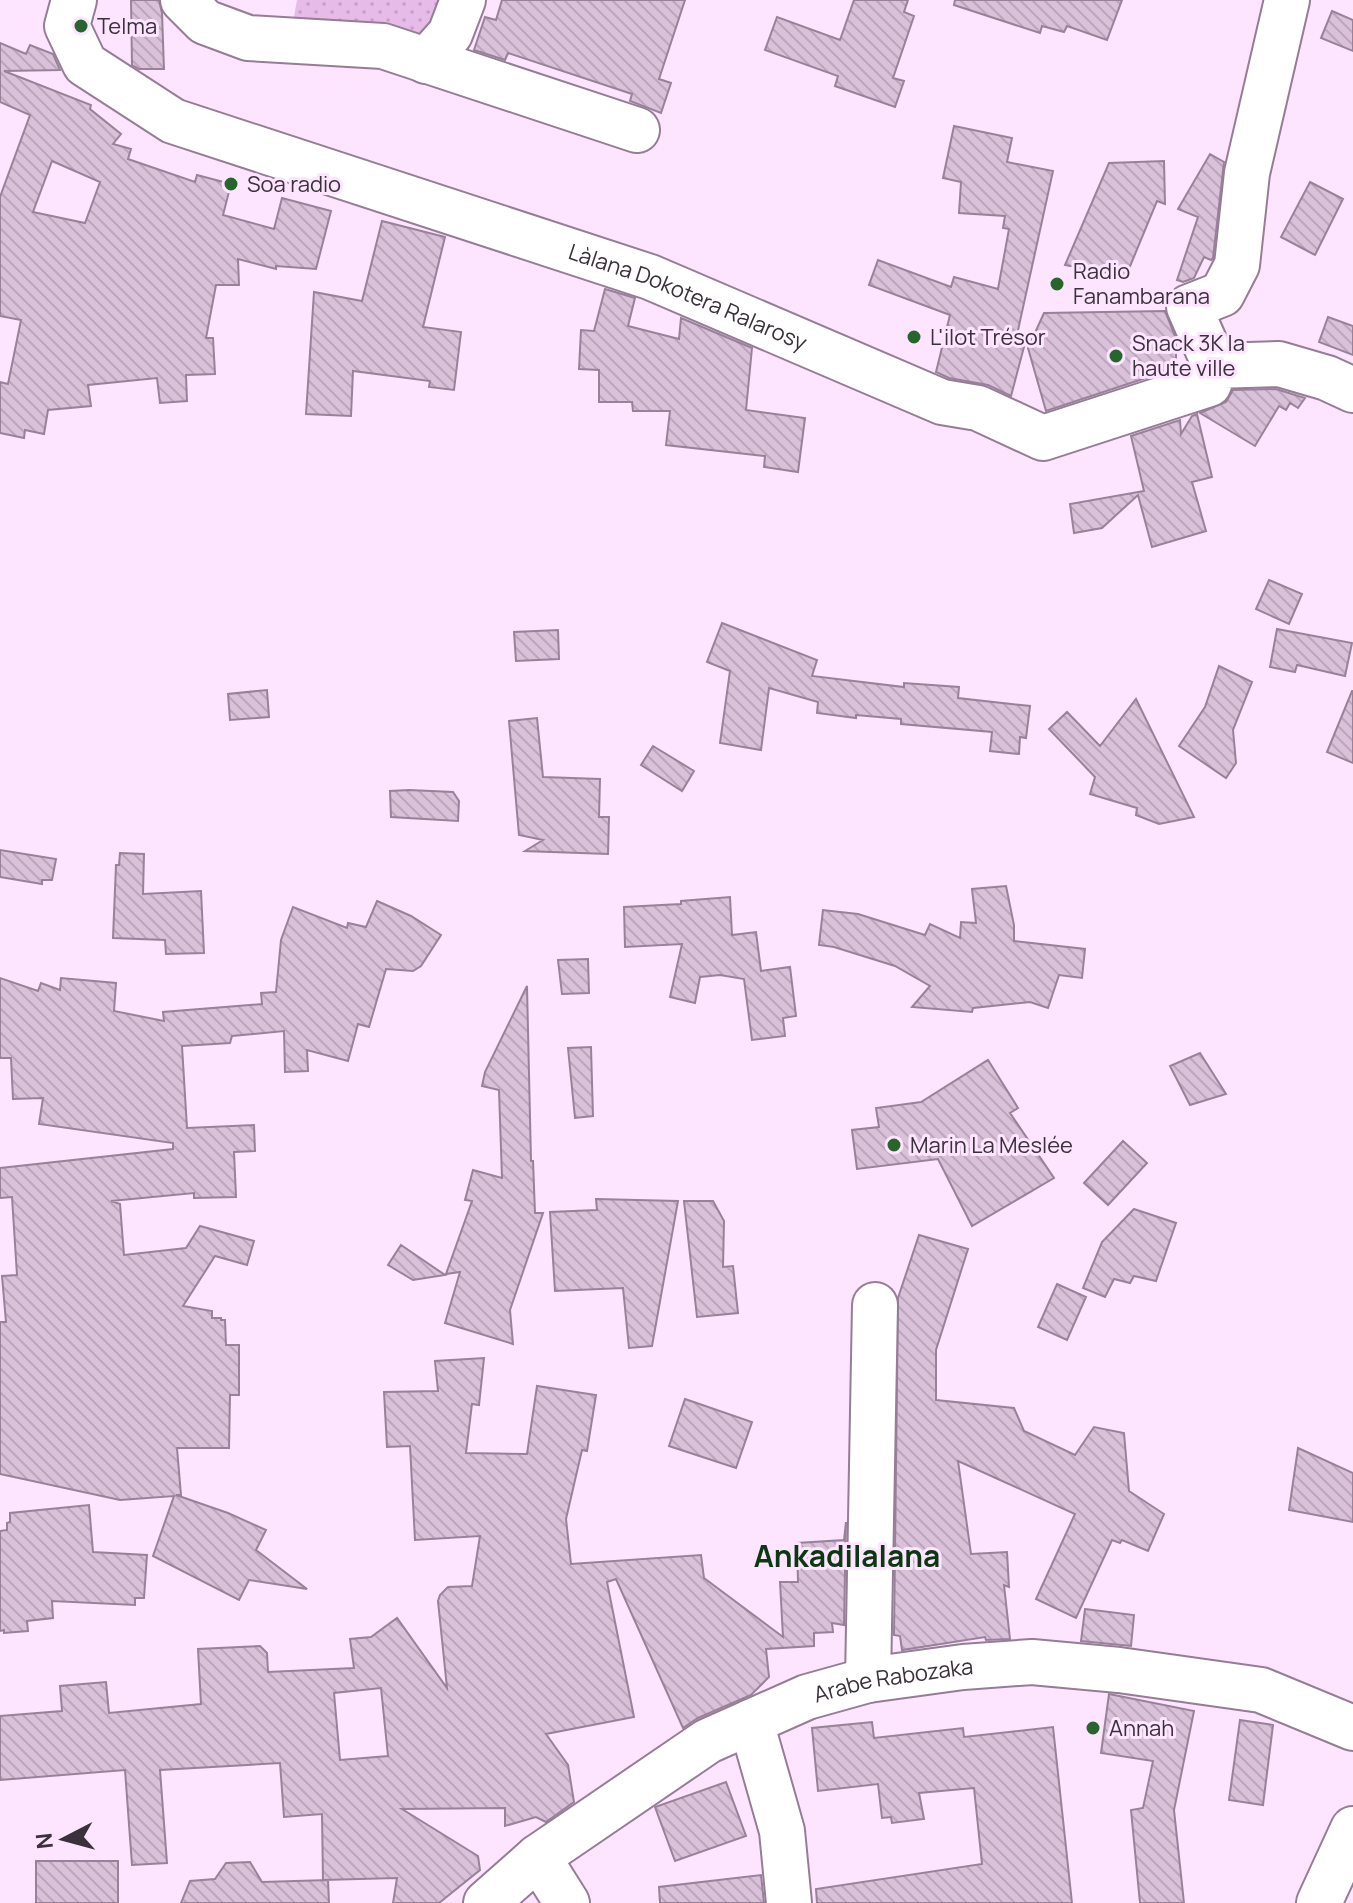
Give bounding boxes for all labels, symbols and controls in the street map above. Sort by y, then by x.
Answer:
place label: Telma [97,11,157,41]
marker: Telma [72,17,90,35]
place label: Soa radio [247,169,341,199]
marker: Soa radio [222,175,240,193]
street label: Làlana Dokotera Ralarosy [565,236,812,358]
place label: Radio Fanambarana [1073,256,1210,311]
marker: Radio Fanambarana [1048,275,1066,293]
place label: L'ilot Trésor [930,322,1046,352]
marker: L'ilot Trésor [905,328,923,346]
place label: Snack 3K la haute ville [1132,328,1245,383]
marker: Snack 3K la haute ville [1107,347,1125,365]
place label: Marin La Meslée [910,1130,1073,1160]
marker: Marin La Meslée [885,1136,903,1154]
district label: Ankadilalana [754,1535,940,1576]
street label: Arabe Rabozaka [810,1651,974,1709]
place label: Annah [1109,1713,1174,1743]
marker: Annah [1084,1719,1102,1737]
north arrow [24,1799,104,1879]
text: N [28,1832,60,1851]

